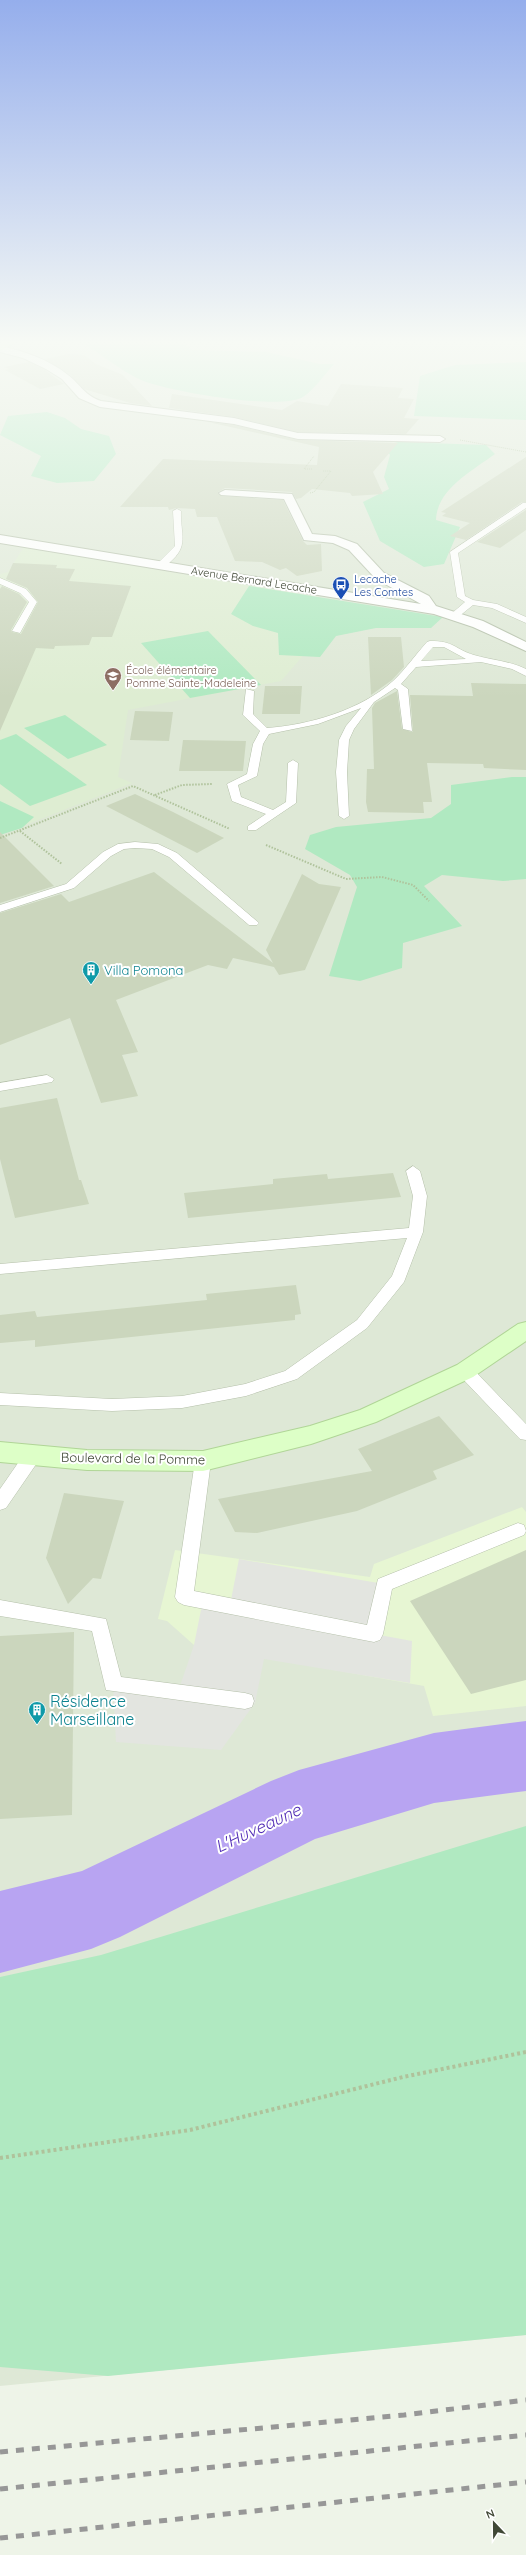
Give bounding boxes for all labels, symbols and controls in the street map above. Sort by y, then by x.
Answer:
street label: Avenue Bernard Lecache [190,563,318,597]
place label: Lecache Les Comtes [354,572,413,599]
bus stop icon: Lecache Les Comtes [331,575,351,600]
place label: École élémentaire Pomme Sainte-Madeleine [126,663,256,690]
school or university icon: École élémentaire Pomme Sainte-Madeleine [103,666,123,691]
building icon: Villa Pomona [81,960,101,985]
place label: Villa Pomona [104,962,183,978]
street label: Boulevard de la Pomme [61,1449,205,1467]
place label: Résidence Marseillane [50,1691,134,1729]
building icon: Résidence Marseillane [27,1700,47,1725]
water label: L'Huveaune [212,1798,305,1857]
north arrow [474,2503,514,2543]
text: N [484,2506,497,2522]

